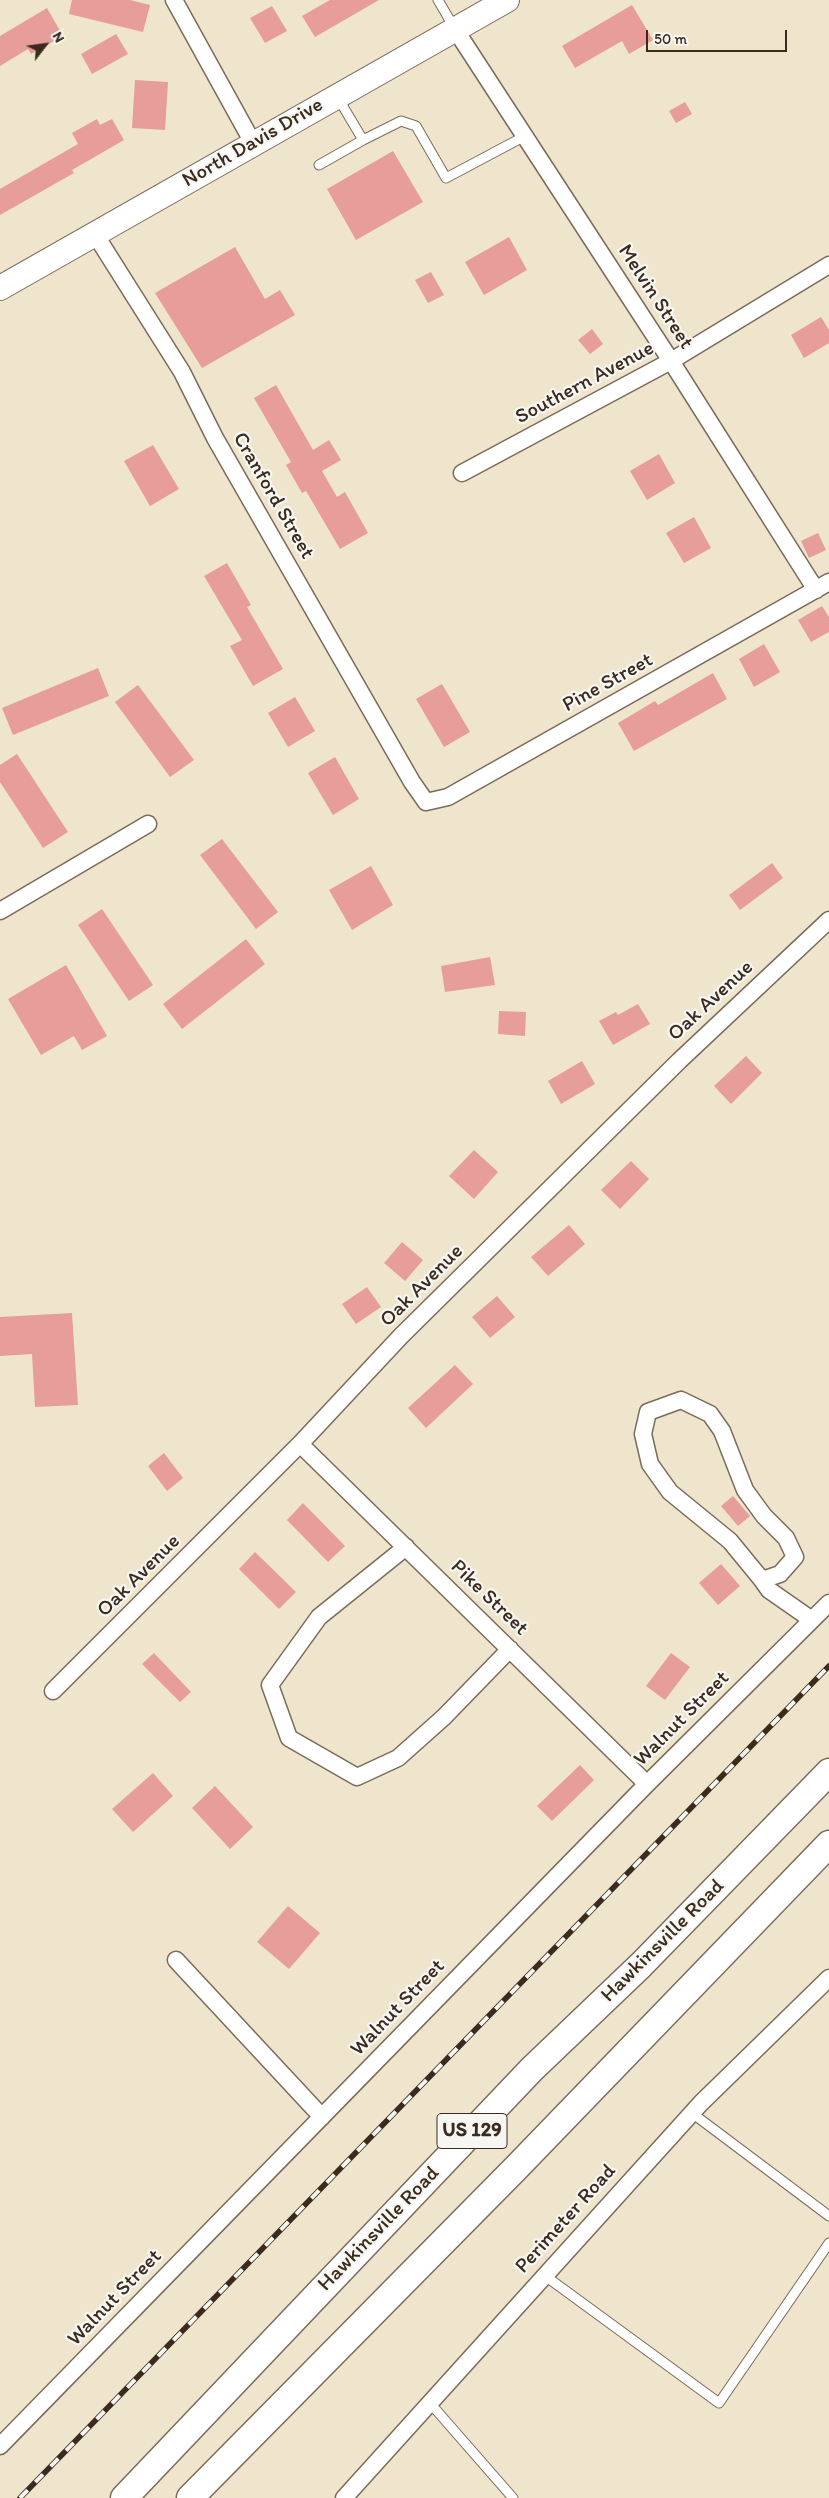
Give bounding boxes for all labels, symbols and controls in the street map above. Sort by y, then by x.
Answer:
north arrow [20,20,70,70]
scale bar [649,20,790,52]
text: N [49,29,68,46]
text: 50 m [654,30,687,48]
street label: North Davis Drive [178,93,328,193]
street label: Melvin Street [612,240,698,354]
street label: Southern Avenue [511,336,659,430]
street label: Cranford Street [227,428,319,564]
street label: Pine Street [558,648,658,718]
street label: Oak Avenue [663,955,759,1047]
street label: Oak Avenue [375,1239,469,1333]
street label: Oak Avenue [92,1529,186,1623]
street label: Pike Street [445,1555,533,1641]
street label: Walnut Street [629,1666,735,1772]
street label: Hawkinsville Road [596,1874,730,2008]
street label: Walnut Street [346,1954,450,2062]
road number: US 129 [437,2114,507,2148]
street label: Perimeter Road [510,2159,622,2279]
street label: Hawkinsville Road [313,2161,445,2297]
street label: Walnut Street [63,2244,167,2352]

